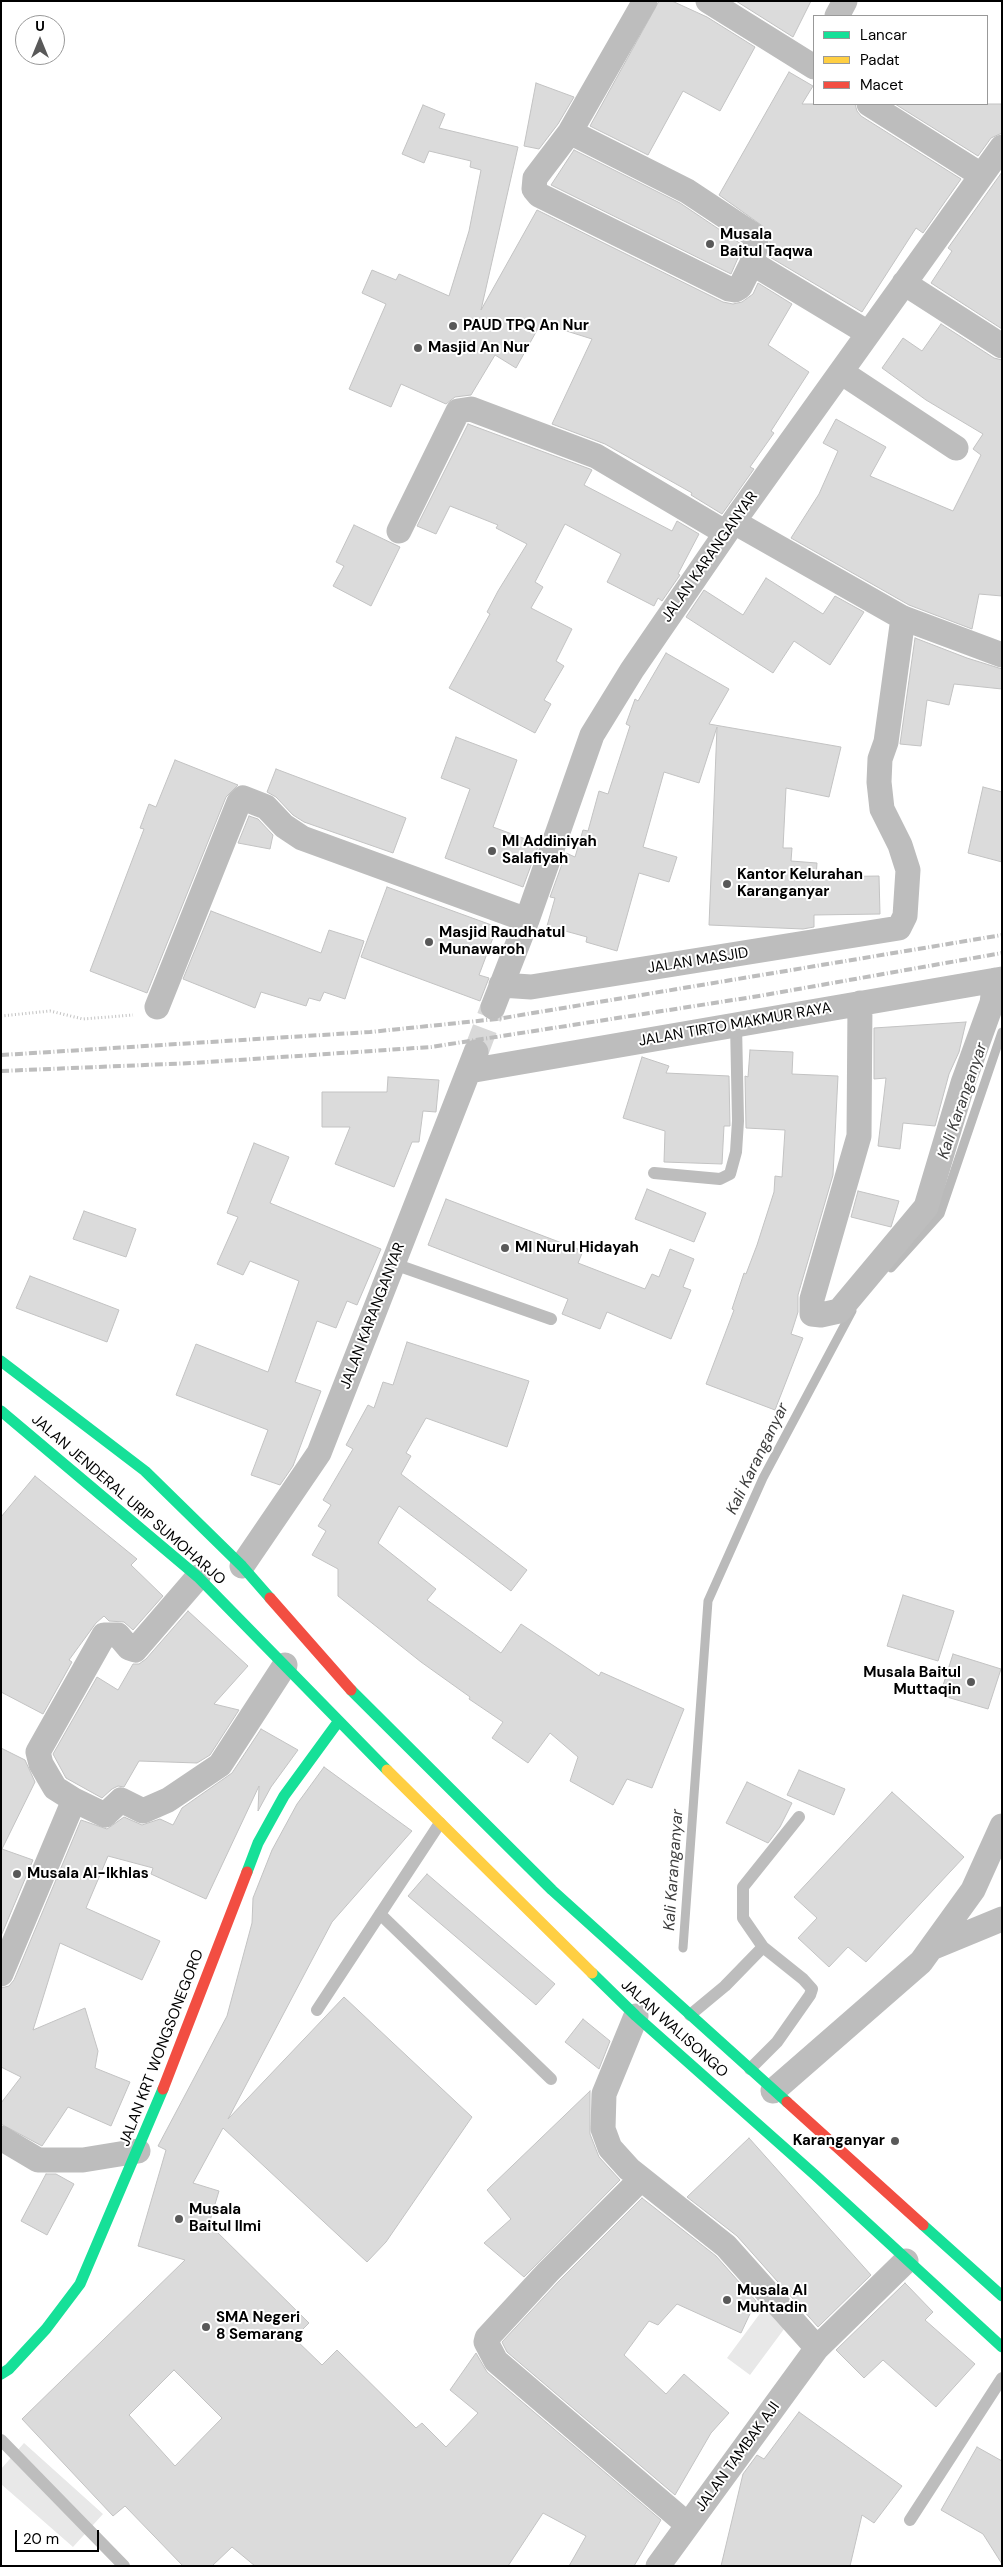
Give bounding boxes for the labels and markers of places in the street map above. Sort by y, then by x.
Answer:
place label: Musala Baitul Taqwa [720,226,813,261]
marker: Musala Baitul Taqwa [704,238,716,250]
place label: PAUD TPQ An Nur [463,317,589,335]
marker: PAUD TPQ An Nur [447,320,459,332]
place label: Masjid An Nur [428,339,529,357]
marker: Masjid An Nur [412,342,424,354]
place label: MI Addiniyah Salafiyah [502,833,597,868]
marker: MI Addiniyah Salafiyah [486,845,498,857]
place label: Kantor Kelurahan Karanganyar [737,866,863,901]
marker: Kantor Kelurahan Karanganyar [721,878,733,890]
place label: Masjid Raudhatul Munawaroh [439,924,565,959]
marker: Masjid Raudhatul Munawaroh [423,936,435,948]
place label: MI Nurul Hidayah [515,1239,639,1257]
marker: MI Nurul Hidayah [499,1242,511,1254]
place label: Musala Baitul Muttaqin [863,1664,961,1699]
marker: Musala Baitul Muttaqin [965,1676,977,1688]
place label: Musala Al-Ikhlas [27,1865,149,1883]
marker: Musala Al-Ikhlas [11,1868,23,1880]
place label: Karanganyar [793,2132,885,2150]
marker: Karanganyar [889,2135,901,2147]
place label: Musala Baitul Ilmi [189,2201,261,2236]
marker: Musala Baitul Ilmi [173,2213,185,2225]
place label: Musala Al Muhtadin [737,2282,807,2317]
marker: Musala Al Muhtadin [721,2294,733,2306]
place label: SMA Negeri 8 Semarang [216,2309,303,2344]
marker: SMA Negeri 8 Semarang [200,2321,212,2333]

